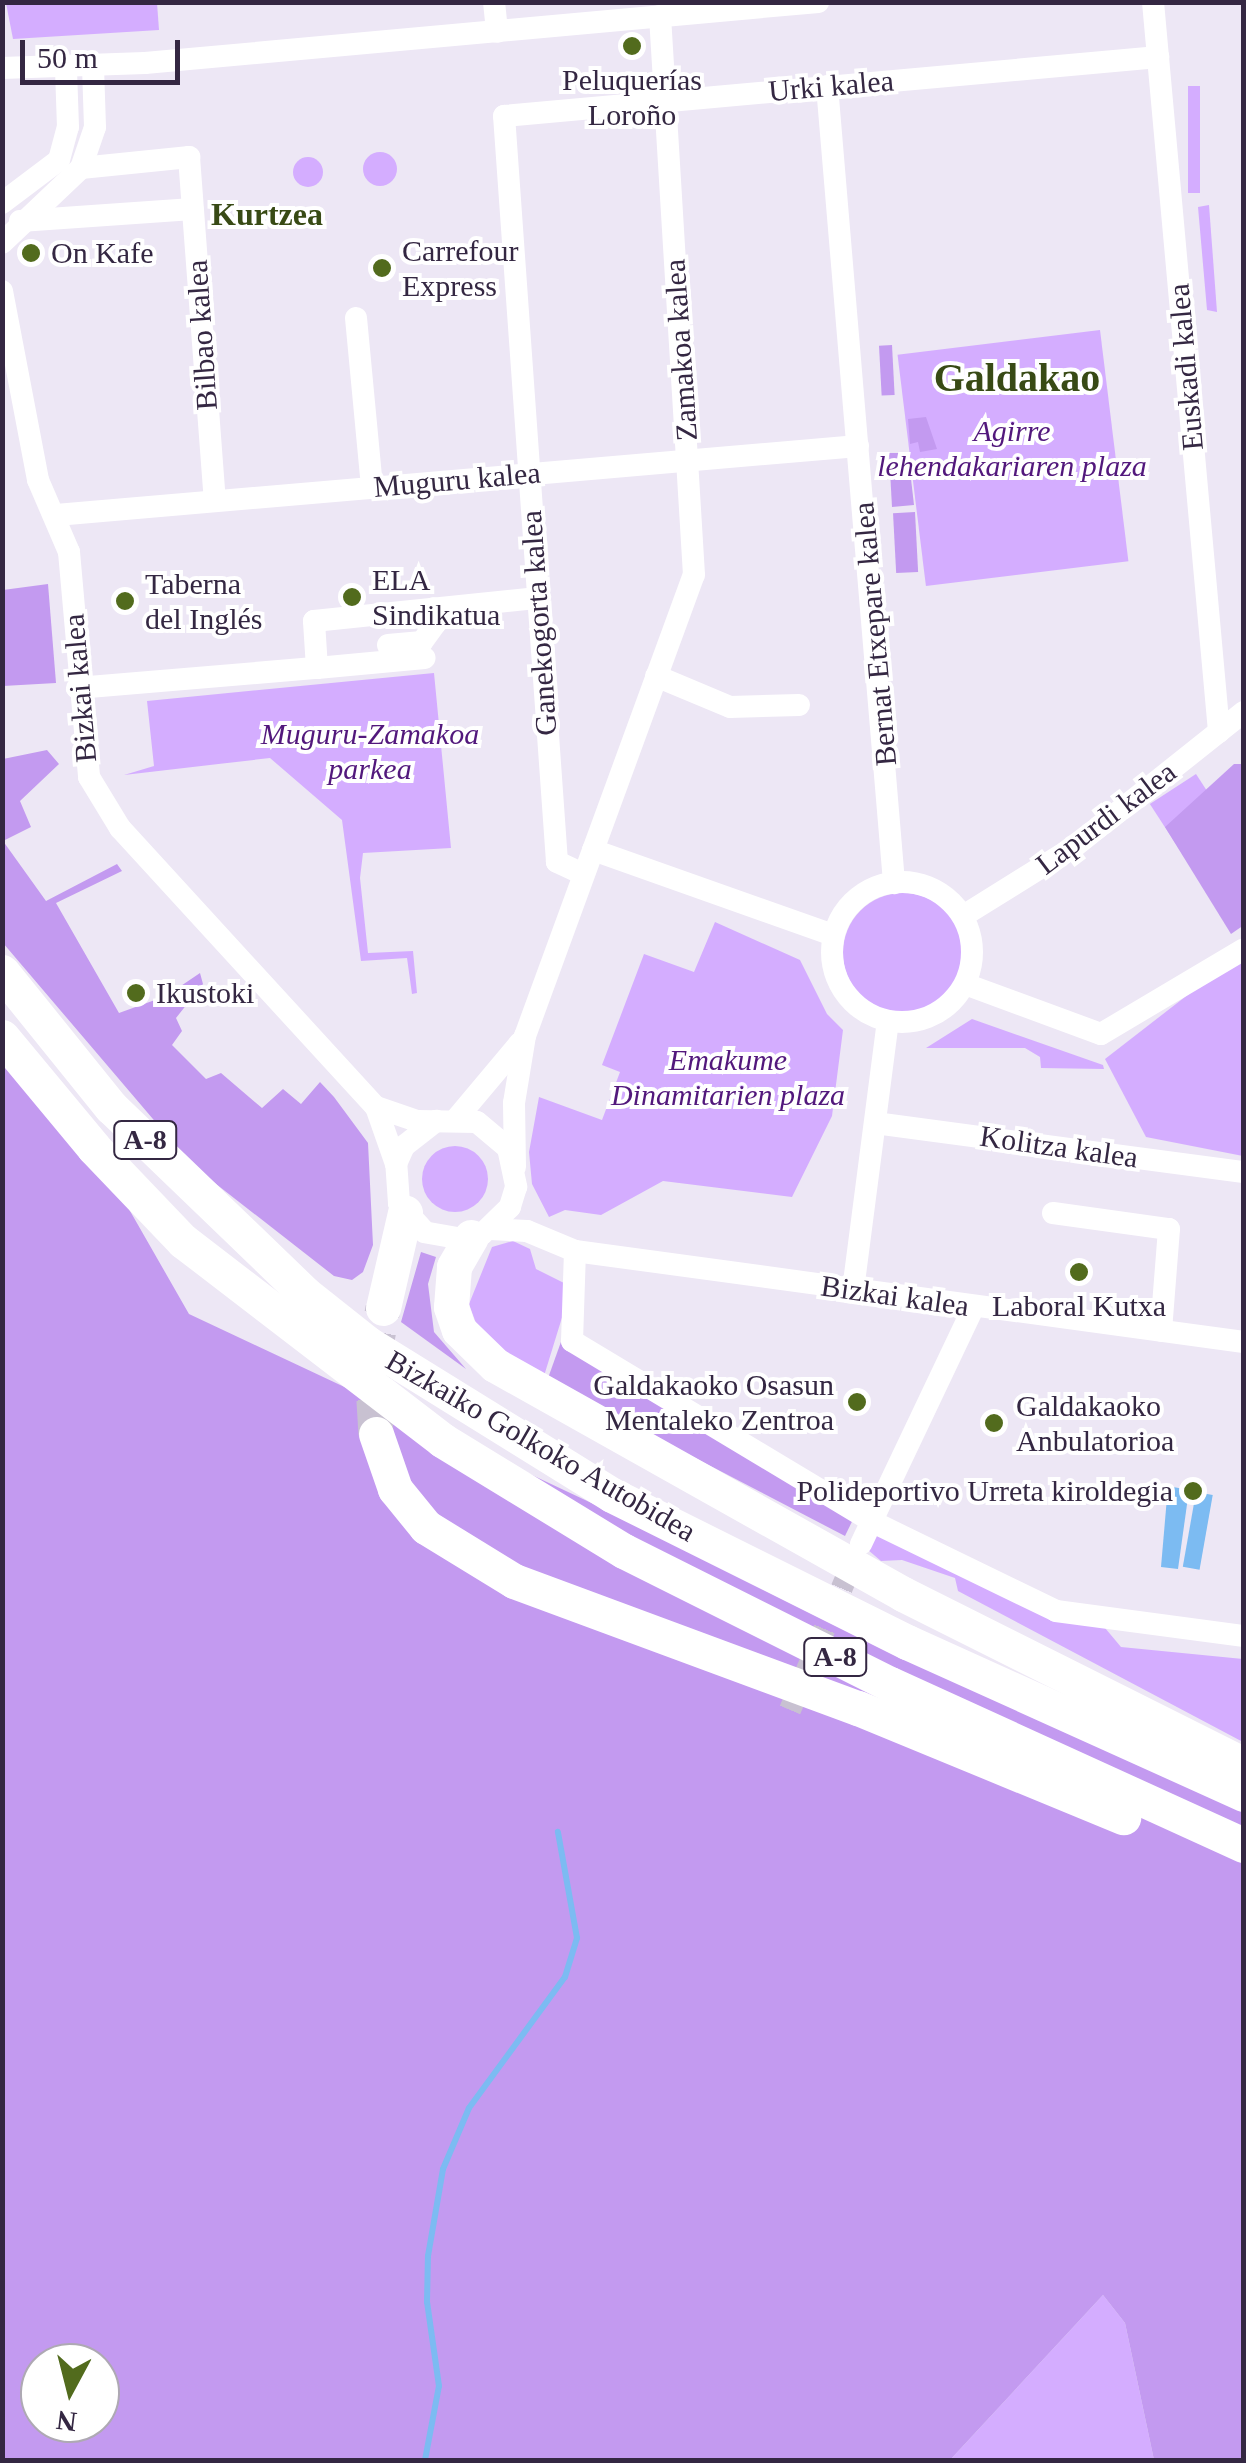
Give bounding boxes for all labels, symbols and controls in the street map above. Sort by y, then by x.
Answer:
scale bar [25,20,185,82]
marker: Peluquerías Loroño [621,35,643,57]
text: 50 m [37,41,98,74]
place label: Peluquerías Loroño [562,62,702,132]
street label: Urki kalea [767,63,895,109]
district label: Kurtzea [211,195,323,233]
place label: Carrefour Express [402,233,519,304]
place label: On Kafe [51,235,153,271]
marker: On Kafe [20,242,42,264]
marker: Carrefour Express [371,257,393,279]
street label: Zamakoa kalea [657,258,705,442]
street label: Bilbao kalea [179,259,225,411]
street label: Euskadi kalea [1161,282,1211,452]
district label: Galdakao [934,354,1100,402]
park label: Agirre lehendakariaren plaza [877,413,1147,484]
street label: Muguru kalea [372,455,542,505]
street label: Bernat Etxepare kalea [846,501,904,767]
street label: Ganekogorta kalea [513,509,565,737]
place label: ELA Sindikatua [372,562,500,632]
place label: Taberna del Inglés [145,566,262,636]
marker: ELA Sindikatua [341,586,363,608]
marker: Taberna del Inglés [114,590,136,612]
street label: Bizkai kalea [56,612,104,764]
park label: Muguru-Zamakoa parkea [261,716,479,786]
street label: Lapurdi kalea [1029,754,1183,882]
place label: Ikustoki [156,975,254,1011]
marker: Ikustoki [125,982,147,1004]
park label: Emakume Dinamitarien plaza [611,1042,845,1112]
road number: A-8 [112,1117,178,1163]
street label: Kolitza kalea [978,1118,1140,1176]
marker: Laboral Kutxa [1068,1261,1090,1283]
street label: Bizkai kalea [819,1268,971,1324]
place label: Laboral Kutxa [992,1288,1166,1324]
street label: Bizkaiko Golkoko Autobidea [379,1342,703,1550]
place label: Galdakaoko Osasun Mentaleko Zentroa [593,1367,834,1438]
place label: Galdakaoko Anbulatorioa [1016,1388,1174,1458]
marker: Galdakaoko Osasun Mentaleko Zentroa [844,1389,870,1415]
marker: Galdakaoko Anbulatorioa [981,1410,1007,1436]
place label: Polideportivo Urreta kiroldegia [796,1473,1173,1509]
marker: Polideportivo Urreta kiroldegia [1182,1480,1204,1502]
road number: A-8 [802,1634,868,1680]
north arrow [20,2343,120,2443]
text: N [55,2405,78,2438]

